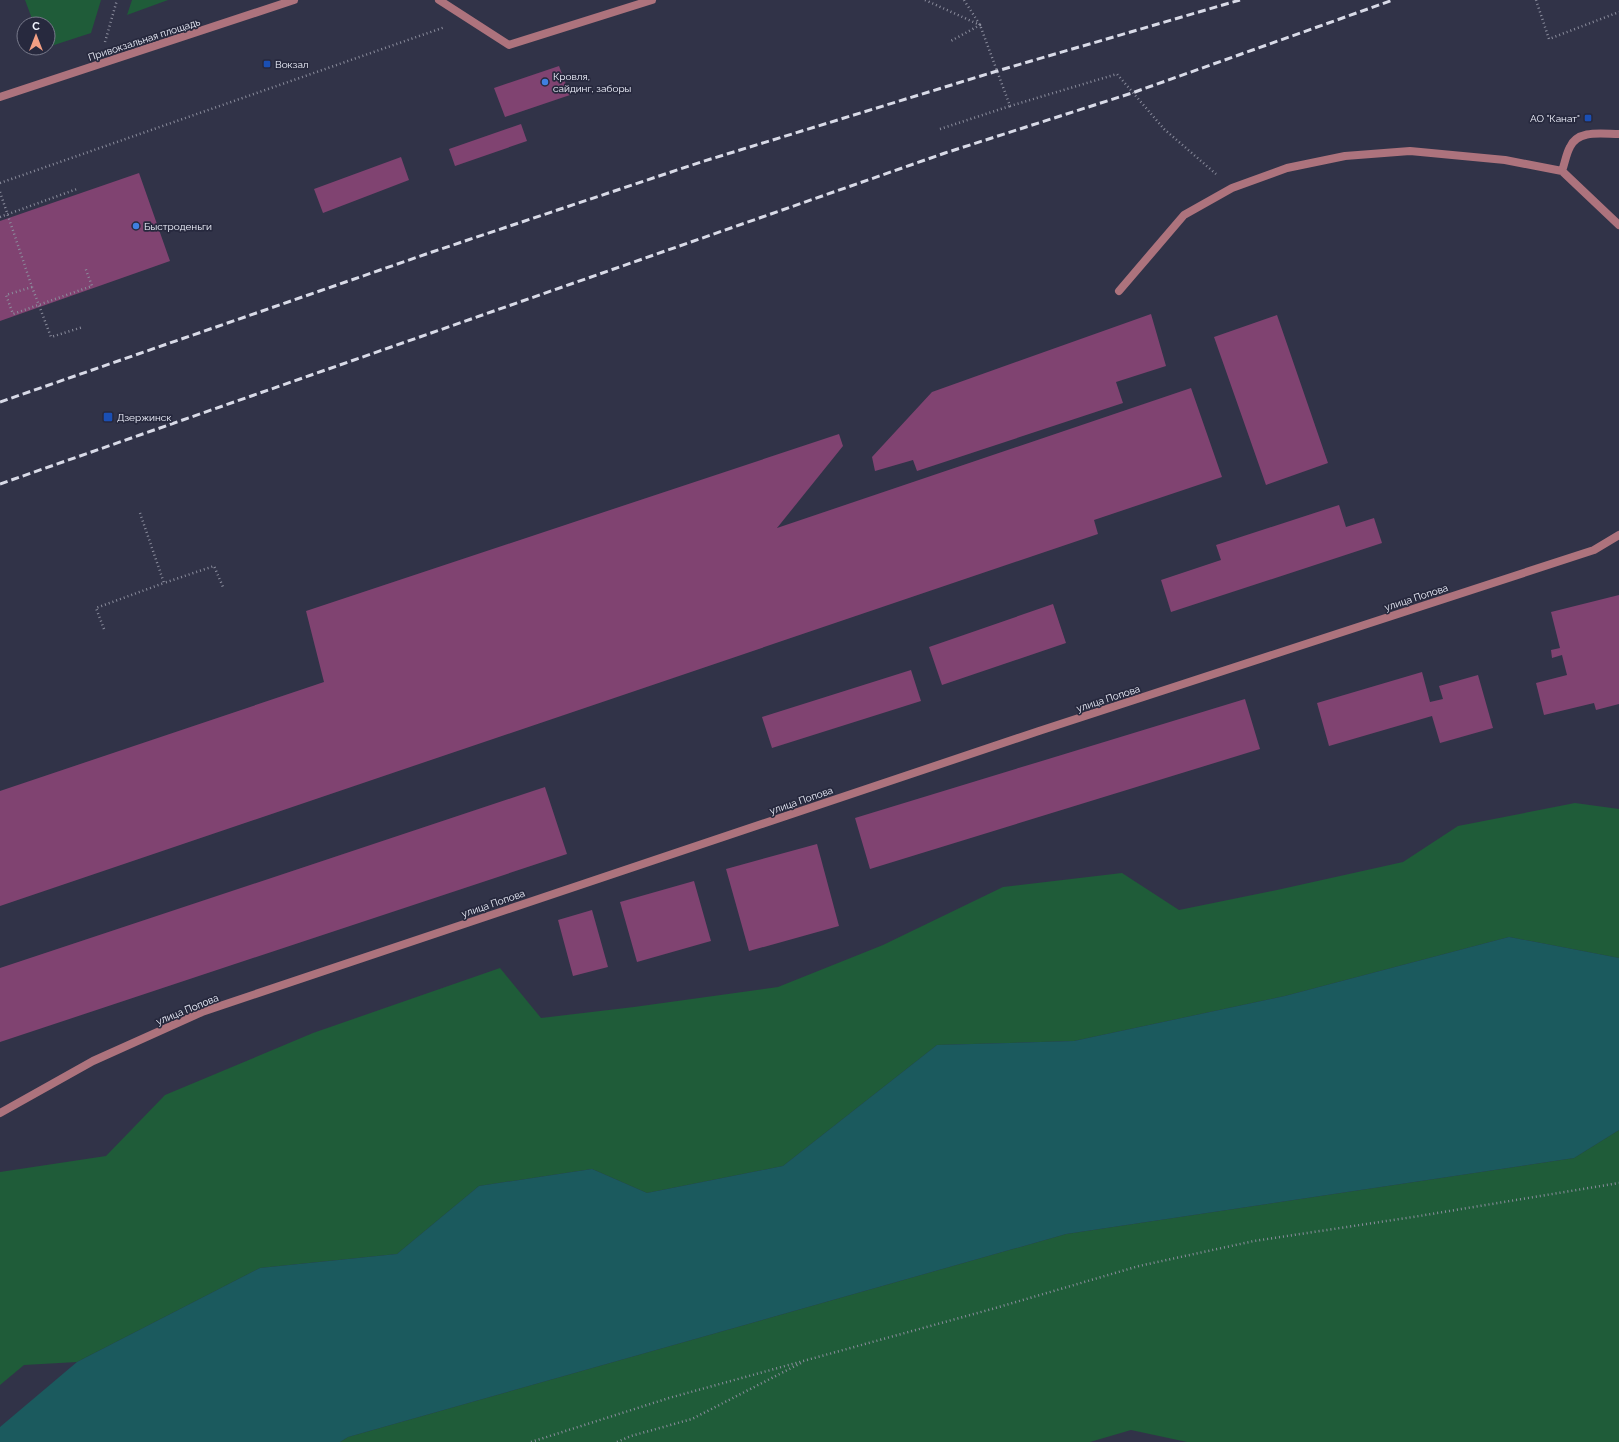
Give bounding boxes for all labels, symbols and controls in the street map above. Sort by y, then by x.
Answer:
north arrow [16,16,56,56]
street label: Привокзальная площадь [87,16,202,63]
text: С [32,20,40,33]
marker: Вокзал [262,59,272,69]
place label: Вокзал [275,59,309,70]
place label: Кровля, сайдинг, заборы [553,71,632,94]
marker: Кровля, сайдинг, заборы [540,77,550,87]
place label: АО "Канат" [1530,113,1580,124]
marker: АО "Канат" [1583,113,1593,123]
marker: Быстроденьги [131,221,141,231]
place label: Быстроденьги [144,221,212,232]
marker: Дзержинск [102,411,114,423]
place label: Дзержинск [117,412,171,423]
street label: улица Попова [1383,582,1449,613]
street label: улица Попова [1075,683,1141,714]
street label: улица Попова [768,784,834,816]
street label: улица Попова [460,887,526,919]
street label: улица Попова [154,992,220,1027]

